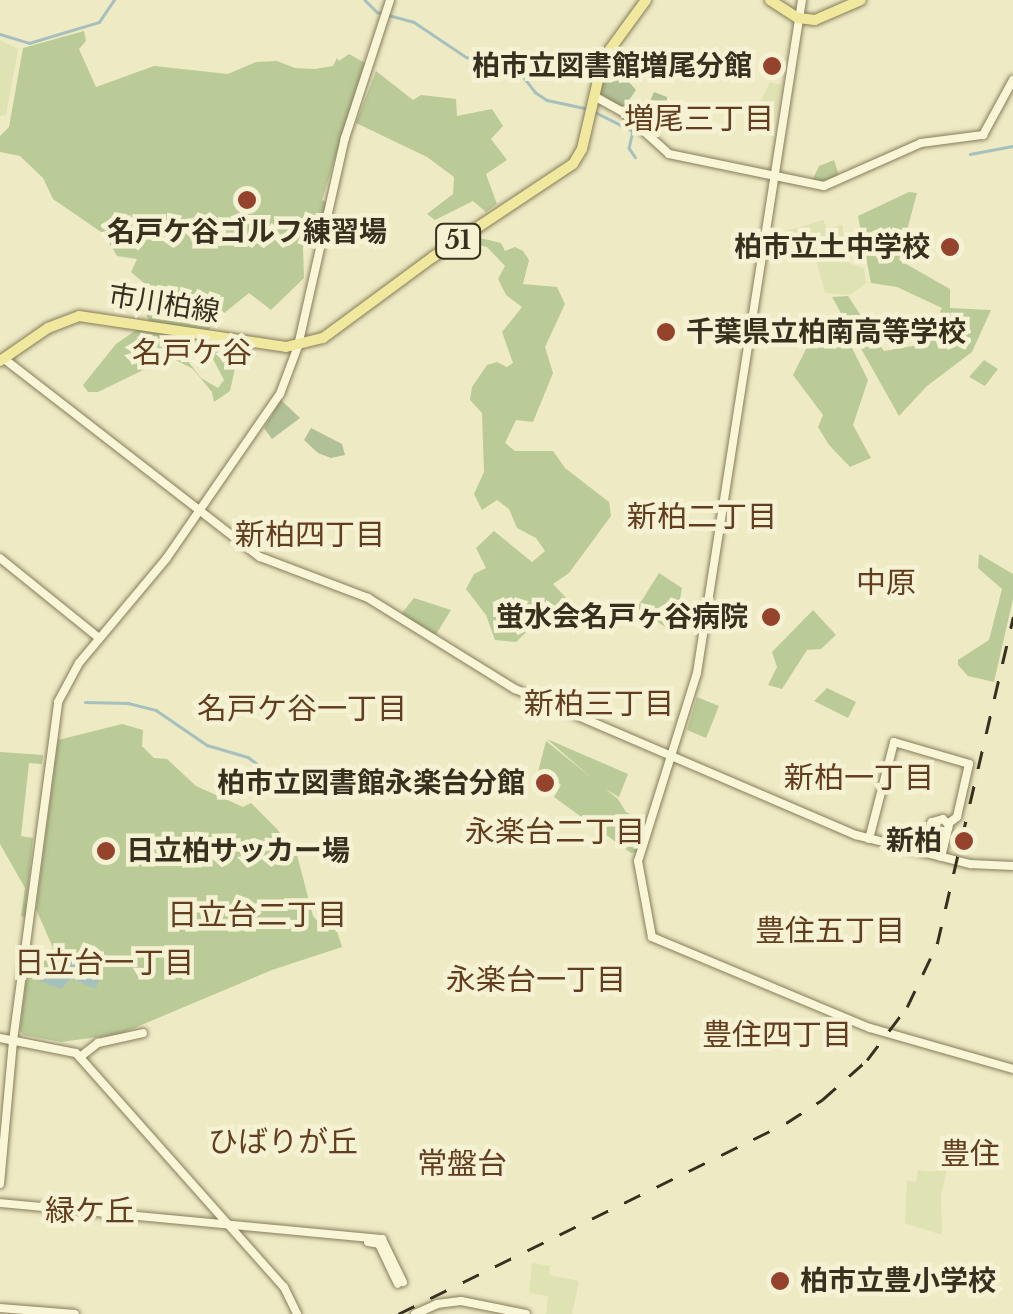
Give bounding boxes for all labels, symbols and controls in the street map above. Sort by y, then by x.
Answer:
place label: 柏市立図書館増尾分館 [472,49,752,83]
marker: 柏市立図書館増尾分館 [761,55,783,77]
district label: 増尾三丁目 [624,101,774,137]
marker: 名戸ケ谷ゴルフ練習場 [236,189,258,211]
place label: 名戸ケ谷ゴルフ練習場 [107,215,387,249]
road number: 51 [433,221,483,261]
place label: 柏市立土中学校 [734,230,930,264]
marker: 柏市立土中学校 [939,236,961,258]
street label: 市川柏線 [106,279,222,329]
place label: 千葉県立柏南高等学校 [686,315,966,349]
marker: 千葉県立柏南高等学校 [655,321,677,343]
district label: 名戸ケ谷 [132,335,252,371]
district label: 新柏二丁目 [627,499,777,535]
district label: 新柏四丁目 [235,517,385,553]
district label: 中原 [856,565,916,601]
place label: 蛍水会名戸ヶ谷病院 [496,600,748,634]
marker: 蛍水会名戸ヶ谷病院 [758,604,784,630]
district label: 新柏三丁目 [524,686,674,722]
district label: 名戸ケ谷一丁目 [197,691,407,727]
district label: 新柏一丁目 [784,760,934,796]
place label: 柏市立図書館永楽台分館 [217,766,525,800]
marker: 柏市立図書館永楽台分館 [534,772,556,794]
district label: 永楽台二丁目 [465,814,645,850]
place label: 新柏 [886,824,942,858]
marker: 新柏 [951,828,977,854]
place label: 日立柏サッカー場 [126,834,350,868]
marker: 日立柏サッカー場 [95,840,117,862]
district label: 日立台二丁目 [167,897,347,933]
district label: 豊住五丁目 [755,913,905,949]
district label: 日立台一丁目 [14,945,194,981]
district label: 永楽台一丁目 [446,962,626,998]
district label: 豊住四丁目 [702,1017,852,1053]
district label: ひばりが丘 [208,1124,358,1160]
district label: 豊住 [940,1136,1000,1172]
district label: 常盤台 [417,1146,507,1182]
district label: 緑ケ丘 [45,1193,135,1229]
place label: 柏市立豊小学校 [800,1264,996,1298]
marker: 柏市立豊小学校 [769,1270,791,1292]

